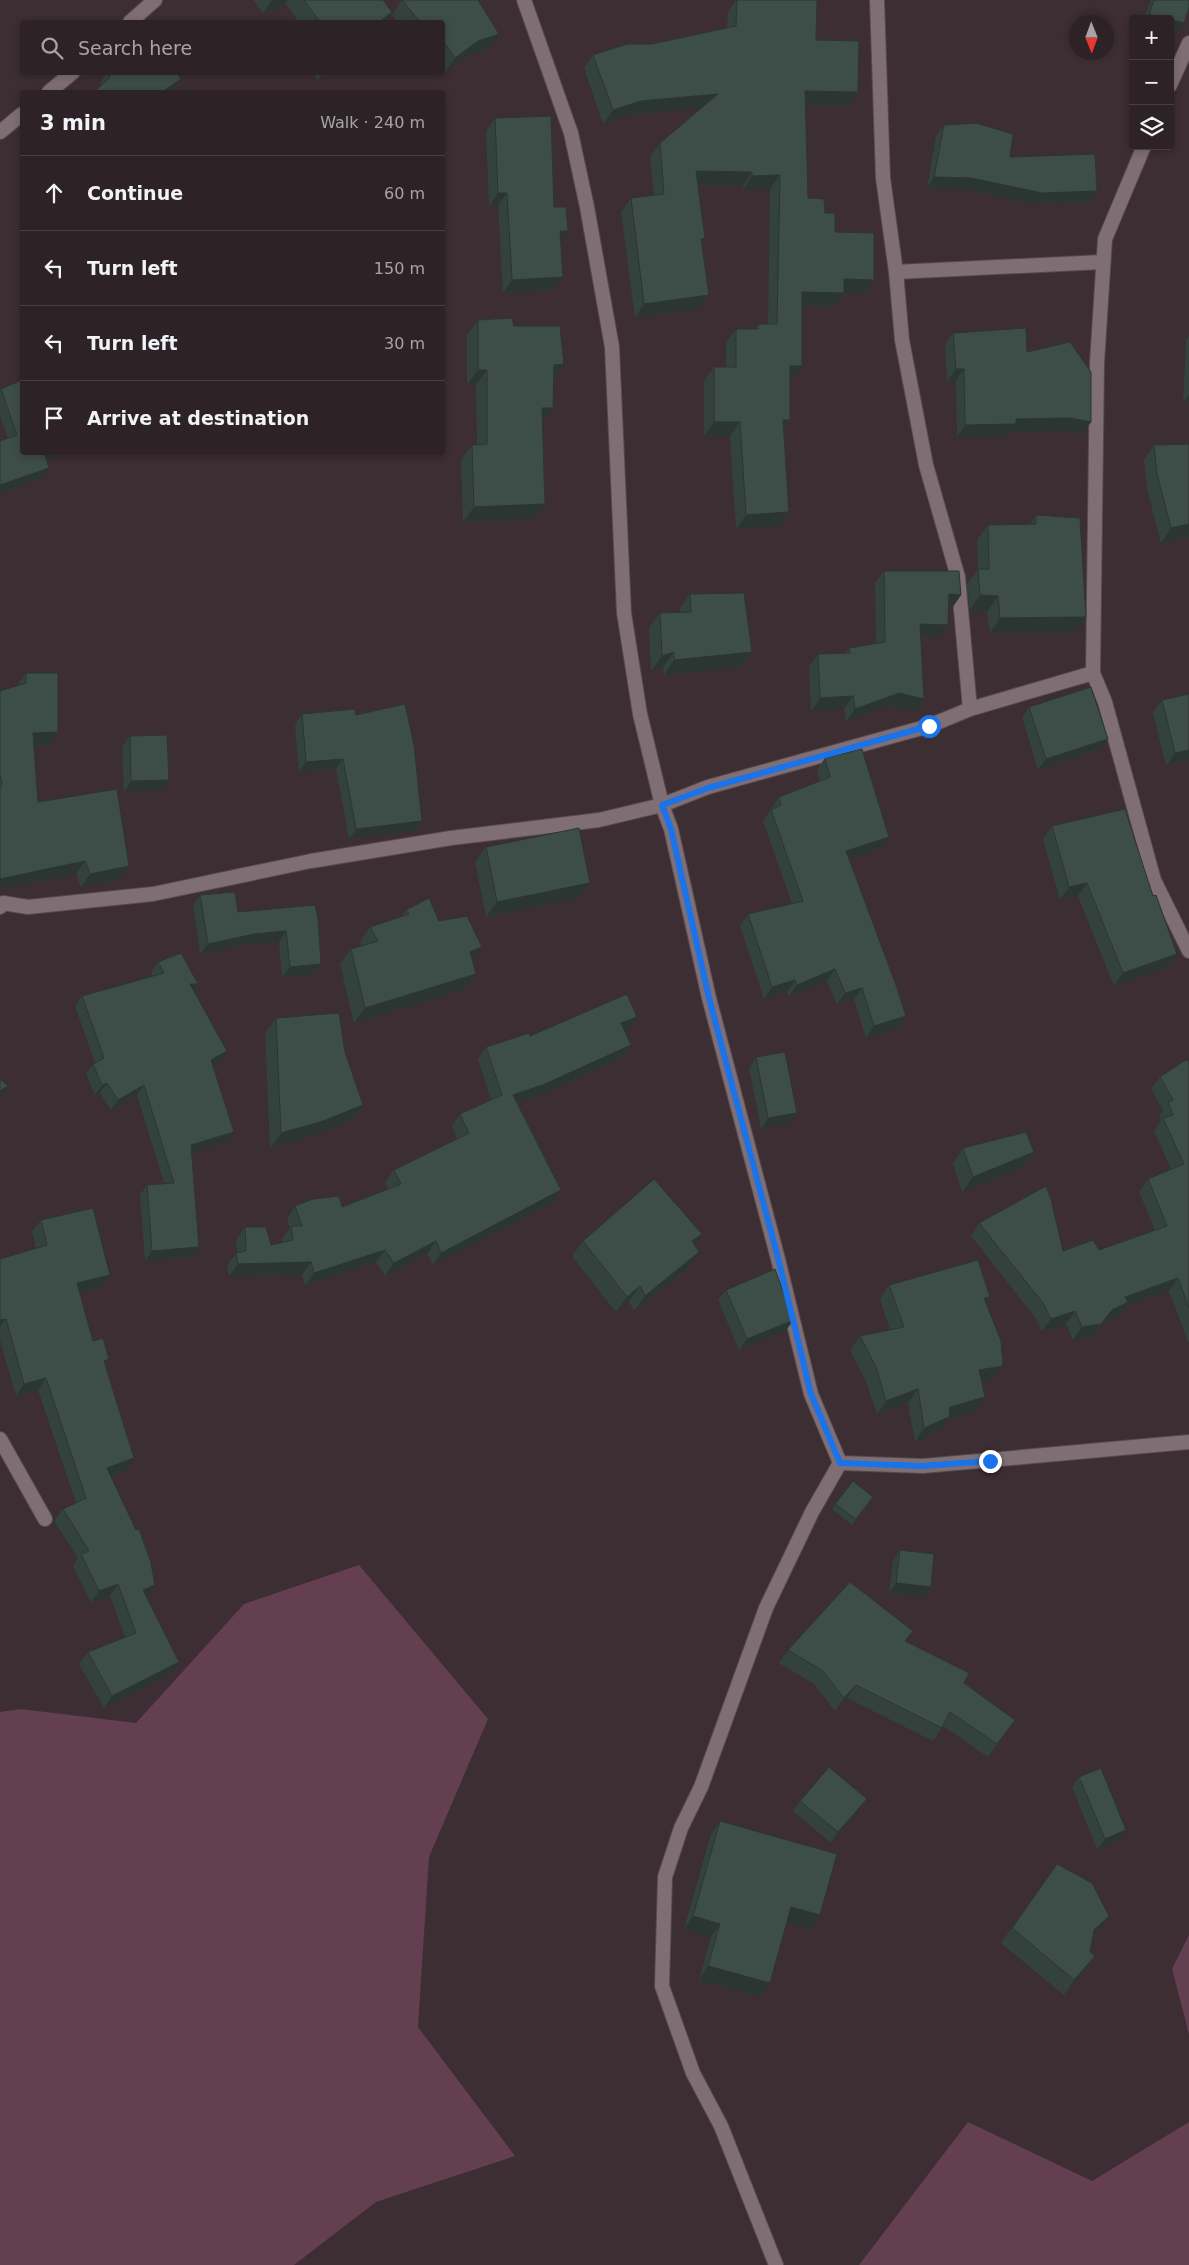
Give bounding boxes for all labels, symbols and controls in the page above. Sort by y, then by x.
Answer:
north arrow [1069,15,1114,60]
map controls [1129,15,1174,150]
button: + [1129,15,1174,60]
search box [20,20,445,75]
icon: search [38,34,66,62]
text: Search here [78,37,192,59]
button: − [1129,60,1174,105]
button: layers [1129,105,1174,150]
text: 3 min [40,111,106,135]
text: Walk · 240 m [320,113,425,132]
icon: ahead [40,179,68,207]
text: Continue [87,182,183,204]
text: 60 m [384,184,425,203]
icon: left [40,254,68,282]
text: Turn left [87,257,178,279]
text: 150 m [374,259,425,278]
icon: left [40,329,68,357]
text: Turn left [87,332,178,354]
text: 30 m [384,334,425,353]
icon: arrive [40,404,68,432]
text: Arrive at destination [87,407,309,429]
route start [918,715,941,738]
route end [979,1450,1002,1473]

